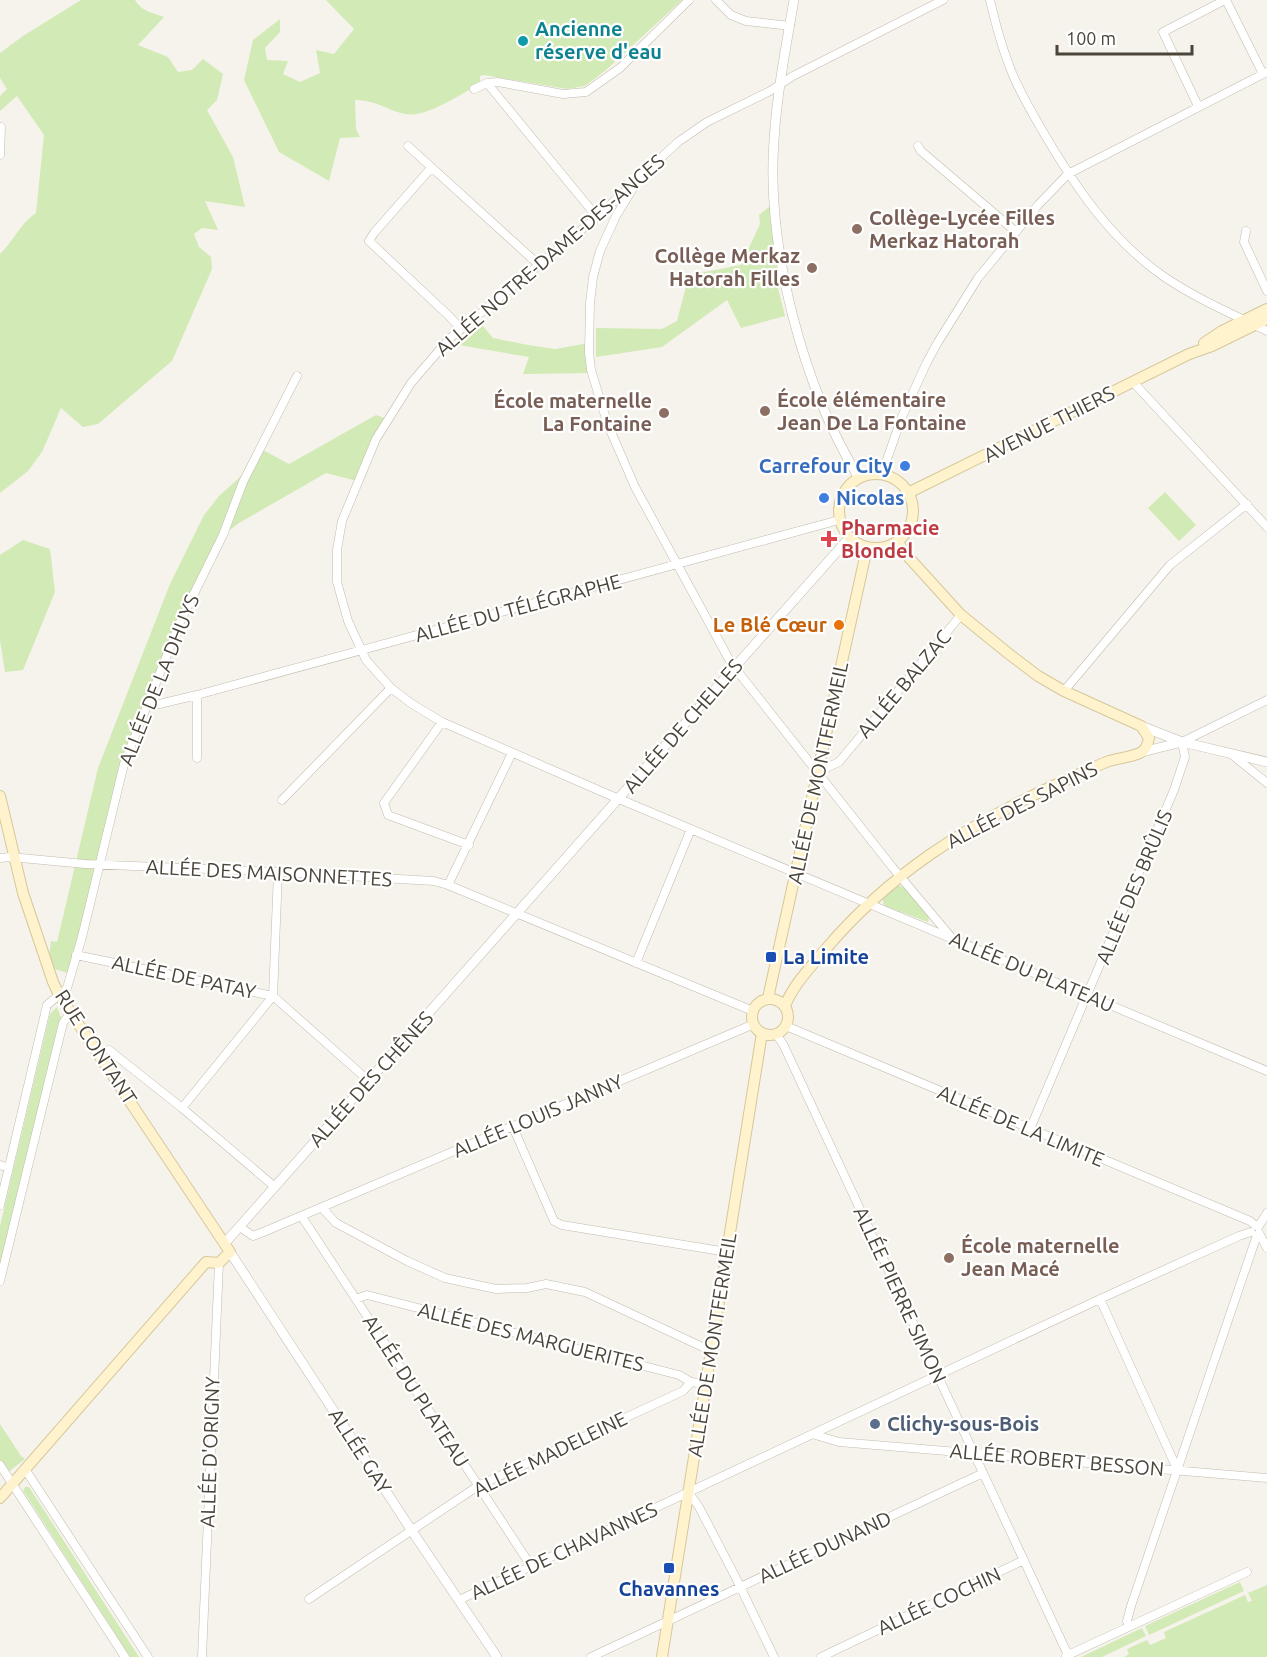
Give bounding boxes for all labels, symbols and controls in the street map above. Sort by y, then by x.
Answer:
place label: Ancienne réserve d'eau [535,17,662,63]
scale bar [1057,18,1192,56]
text: 100 m [1066,28,1116,48]
marker: Ancienne réserve d'eau [516,34,530,48]
street label: ALLÉE NOTRE-DAME-DES-ANGES [431,149,669,360]
place label: Collège-Lycée Filles Merkaz Hatorah [869,206,1055,252]
marker: Collège-Lycée Filles Merkaz Hatorah [850,222,864,236]
place label: Collège Merkaz Hatorah Filles [654,244,800,290]
marker: Collège Merkaz Hatorah Filles [805,261,819,275]
street label: AVENUE THIERS [979,381,1118,466]
place label: École élémentaire Jean De La Fontaine [777,387,967,434]
place label: École maternelle La Fontaine [493,388,652,435]
marker: École élémentaire Jean De La Fontaine [758,404,772,418]
marker: École maternelle La Fontaine [657,406,671,420]
place label: Carrefour City [759,454,893,477]
marker: Carrefour City [898,459,912,473]
place label: Nicolas [836,486,905,509]
marker: Nicolas [817,491,831,505]
place label: Pharmacie Blondel [841,516,939,562]
marker: Pharmacie Blondel [822,532,836,546]
street label: ALLÉE DU TÉLÉGRAPHE [412,569,624,646]
street label: ALLÉE DE LA DHUYS [114,591,203,769]
place label: Le Blé Cœur [713,613,828,636]
marker: Le Blé Cœur [832,618,846,632]
street label: ALLÉE BALZAC [852,625,955,742]
street label: ALLÉE DE CHELLES [618,654,747,797]
street label: ALLÉE DE MONTFERMEIL [783,660,852,886]
street label: ALLÉE DES SAPINS [943,757,1101,853]
street label: ALLÉE DES BRÛLIS [1091,806,1176,967]
street label: ALLÉE DES MAISONNETTES [145,855,393,890]
street label: ALLÉE DU PLATEAU [946,926,1118,1017]
place label: La Limite [783,945,869,968]
street label: ALLÉE DE PATAY [110,950,259,1003]
marker: La Limite [764,950,778,964]
street label: RUE CONTANT [51,985,142,1108]
street label: ALLÉE DES CHÊNES [304,1006,437,1151]
street label: ALLÉE LOUIS JANNY [449,1069,627,1162]
street label: ALLÉE DE LA LIMITE [934,1080,1108,1171]
street label: ALLÉE PIERRE SIMON [849,1203,951,1387]
street label: ALLÉE DE MONTFERMEIL [682,1231,741,1459]
place label: École maternelle Jean Macé [961,1233,1120,1280]
marker: École maternelle Jean Macé [942,1251,956,1265]
street label: ALLÉE DES MARGUERITES [416,1297,646,1376]
street label: ALLÉE DU PLATEAU [359,1310,474,1471]
street label: ALLÉE D'ORIGNY [195,1376,224,1528]
street label: ALLÉE GAY [324,1404,397,1498]
street label: ALLÉE MADELEINE [469,1406,630,1501]
place label: Clichy-sous-Bois [887,1412,1039,1435]
marker: Clichy-sous-Bois [868,1417,882,1431]
street label: ALLÉE ROBERT BESSON [949,1439,1165,1480]
street label: ALLÉE DE CHAVANNES [467,1497,661,1604]
street label: ALLÉE DUNAND [755,1506,895,1587]
marker: Chavannes [662,1561,676,1575]
street label: ALLÉE COCHIN [873,1562,1004,1639]
place label: Chavannes [619,1577,719,1600]

